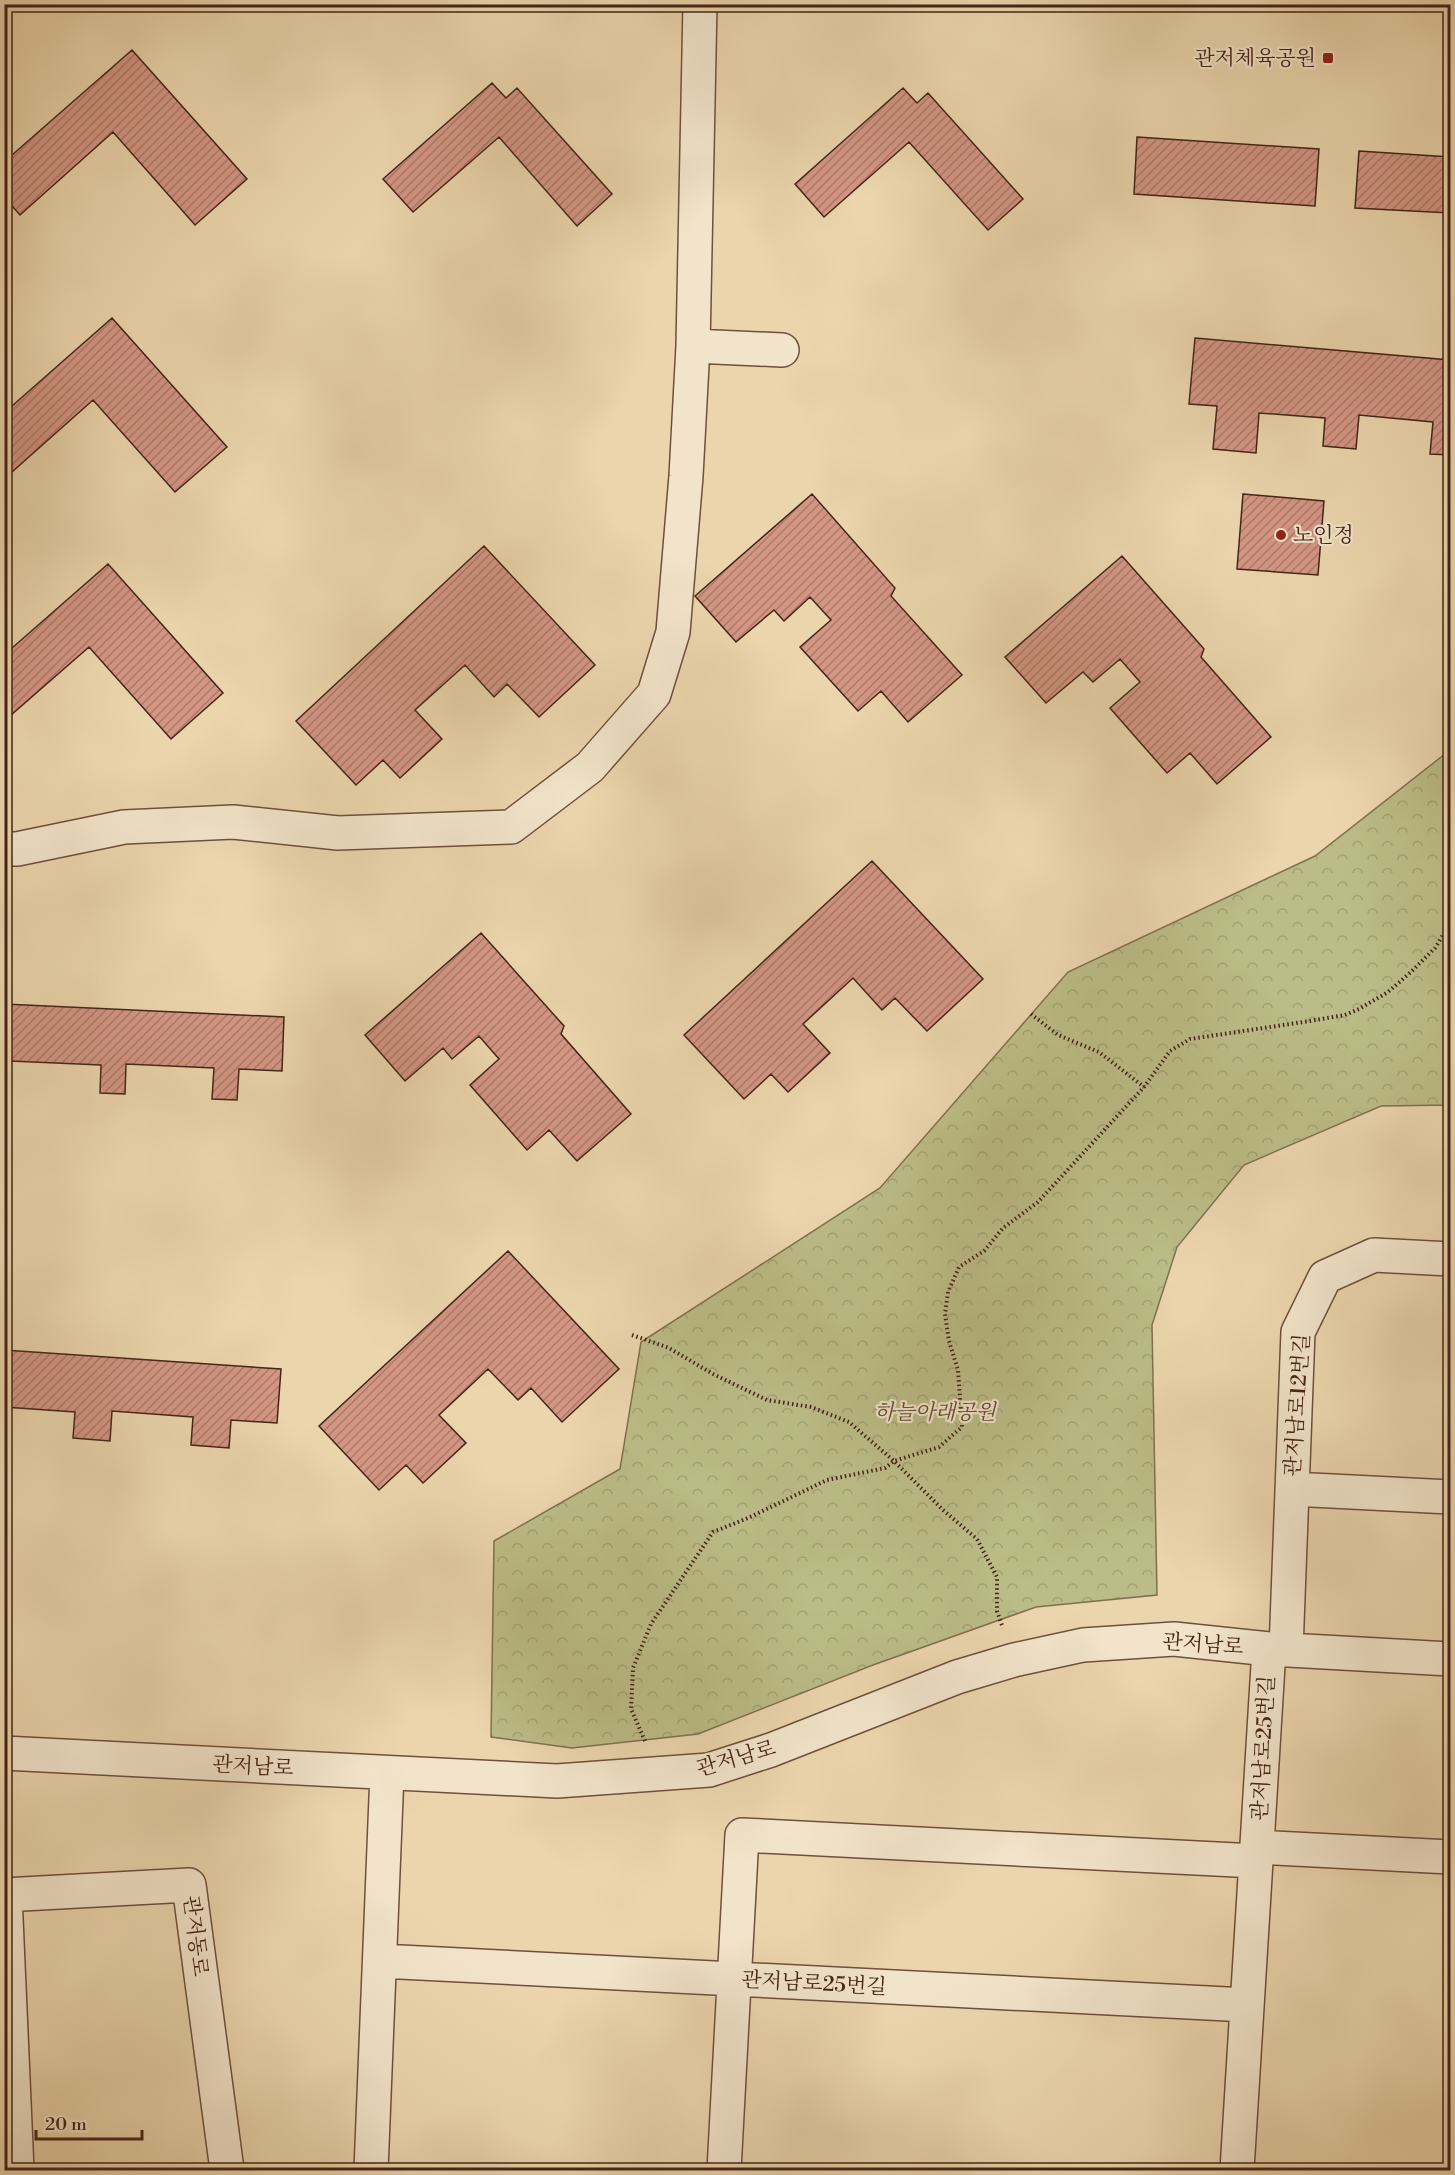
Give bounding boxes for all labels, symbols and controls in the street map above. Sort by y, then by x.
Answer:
place label: 관저체육공원 [1194,46,1316,72]
marker: 관저체육공원 [1321,51,1335,65]
place label: 노인정 [1293,523,1354,549]
marker: 노인정 [1274,528,1288,542]
street label: 관저남로12번길 [1280,1333,1316,1477]
park label: 하늘아래공원 [874,1400,998,1426]
street label: 관저남로 [1162,1629,1244,1661]
street label: 관저남로25번길 [1247,1675,1281,1821]
street label: 관저남로 [694,1735,779,1783]
street label: 관저남로 [212,1752,294,1782]
street label: 관저동로 [177,1894,213,1978]
street label: 관저남로25번길 [741,1967,887,2001]
scale bar [36,2103,142,2141]
text: 20 m [45,2113,87,2136]

